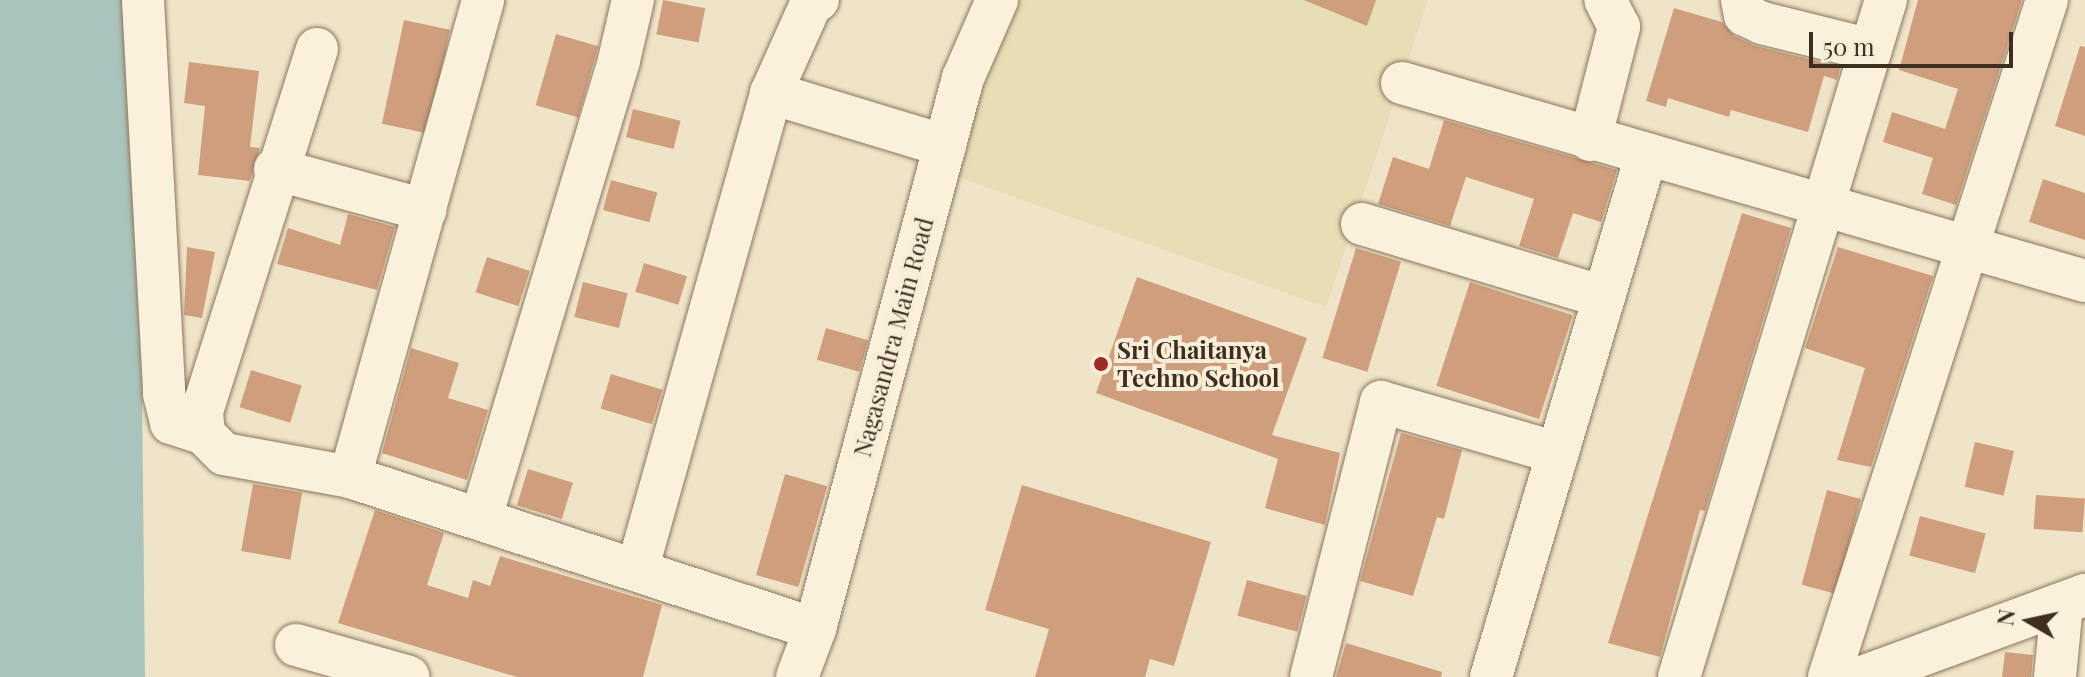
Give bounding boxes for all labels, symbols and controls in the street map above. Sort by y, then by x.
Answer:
scale bar [1813,16,2017,66]
text: 50 m [1823,30,1875,62]
street label: Nagasandra Main Road [847,214,939,460]
place label: Sri Chaitanya Techno School [1117,336,1279,392]
marker: Sri Chaitanya Techno School [1092,355,1110,373]
north arrow [1989,581,2069,661]
text: N [1989,607,2021,627]

